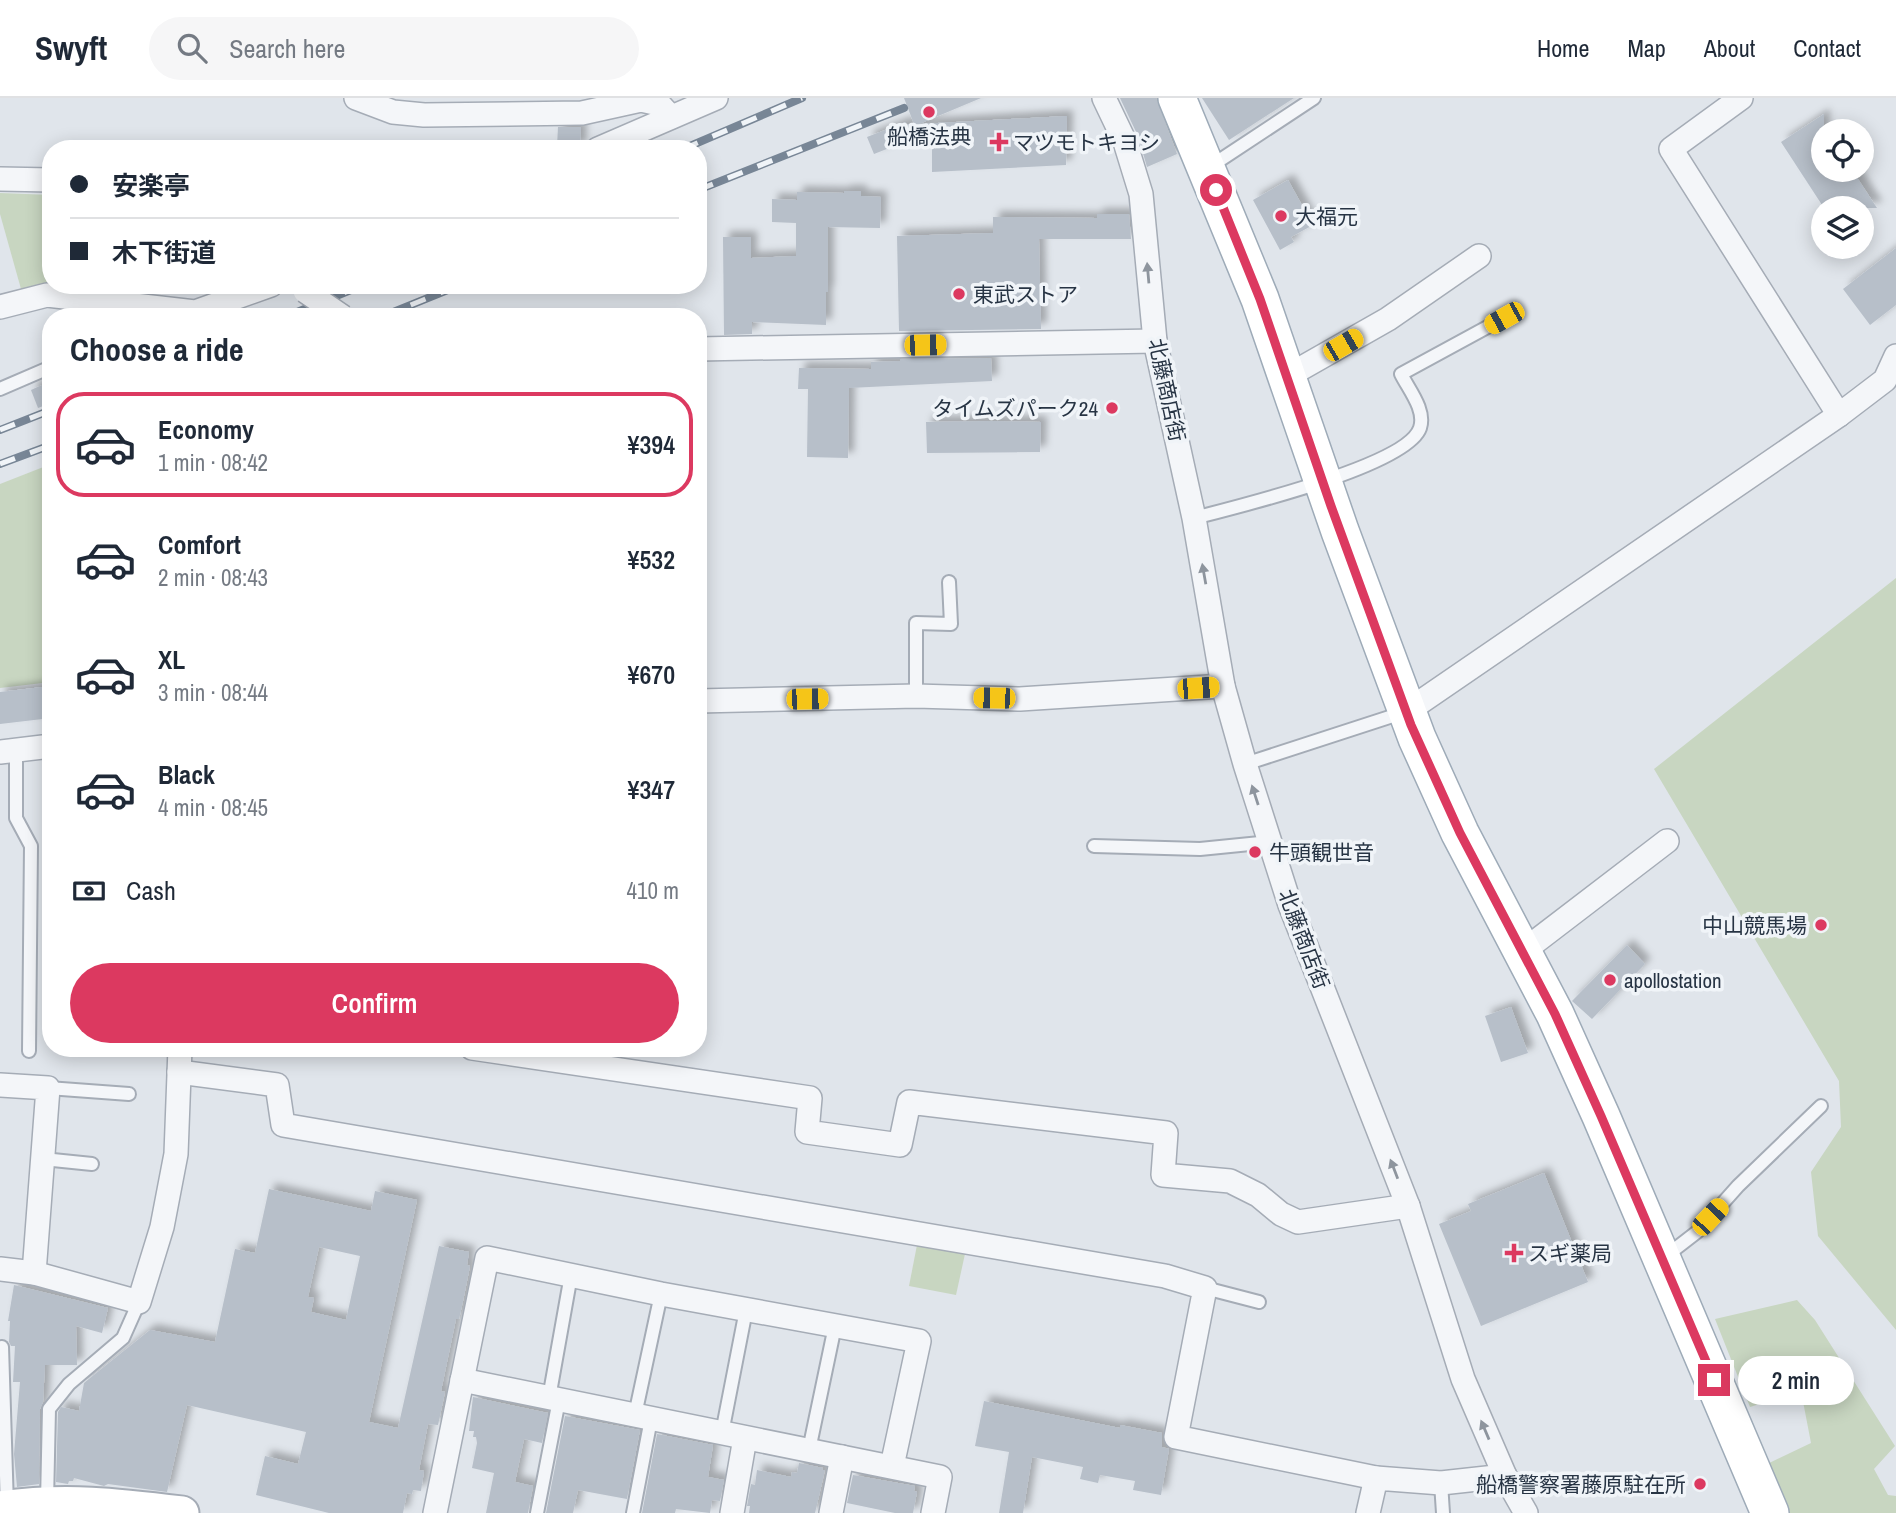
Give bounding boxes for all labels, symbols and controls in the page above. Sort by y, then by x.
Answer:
search box [149,17,639,80]
text: Swyft [35,26,107,70]
icon: search [173,29,211,67]
text: Search here [229,31,345,66]
text: Home [1537,32,1589,64]
text: Map [1627,32,1666,64]
text: About [1704,32,1755,64]
text: Contact [1793,32,1861,64]
marker: 船橋法典 [921,104,937,120]
map controls [1811,119,1874,259]
button: locate [1811,119,1874,182]
place label: 船橋法典 [887,122,971,151]
place label: マツモトキヨシ [1013,128,1160,157]
marker: マツモトキヨシ [991,134,1007,150]
text: 安楽亭 [112,168,190,203]
route start [1200,174,1232,206]
button: layers [1811,196,1874,259]
place label: 大福元 [1295,202,1358,231]
marker: 大福元 [1273,208,1289,224]
text: 木下街道 [112,235,216,270]
one-way arrow [1142,261,1153,283]
place label: 東武ストア [973,280,1078,309]
marker: 東武ストア [951,286,967,302]
car [1481,299,1528,337]
car [1320,325,1367,365]
text: Choose a ride [70,328,244,371]
car [904,334,947,356]
street label: 北藤商店街 [1142,336,1192,444]
place label: タイムズパーク24 [932,394,1098,423]
marker: タイムズパーク24 [1104,400,1120,416]
text: Economy [158,412,254,447]
icon: car [74,413,137,476]
text: ¥394 [628,427,675,462]
text: 1 min · 08:42 [158,447,268,478]
text: Comfort [158,527,241,562]
icon: car [74,528,137,591]
text: ¥532 [628,542,675,577]
text: 2 min · 08:43 [158,562,268,593]
one-way arrow [1198,563,1209,585]
text: XL [158,642,185,677]
icon: car [74,643,137,706]
text: ¥670 [628,657,675,692]
car [1177,676,1220,700]
text: 3 min · 08:44 [158,677,268,708]
car [973,687,1016,709]
car [786,688,829,710]
text: Black [158,757,215,792]
icon: car [74,758,137,821]
text: ¥347 [628,772,675,807]
one-way arrow [1249,785,1260,806]
text: 4 min · 08:45 [158,792,268,823]
place label: 牛頭観世音 [1269,838,1374,867]
marker: 牛頭観世音 [1247,844,1263,860]
icon: cash [70,872,108,910]
text: Cash [126,873,176,908]
text: 410 m [627,875,679,906]
street label: 北藤商店街 [1272,885,1336,993]
place label: 中山競馬場 [1702,911,1807,940]
marker: 中山競馬場 [1813,917,1829,933]
button: Confirm [70,963,679,1043]
place label: apollostation [1624,966,1722,995]
marker: apollostation [1602,972,1618,988]
one-way arrow [1388,1159,1399,1180]
car [1688,1194,1733,1240]
place label: スギ薬局 [1528,1239,1612,1268]
marker: スギ薬局 [1506,1245,1522,1261]
callout: 2 min [1738,1356,1854,1404]
route end [1698,1364,1730,1396]
text: 2 min [1772,1365,1820,1396]
one-way arrow [1479,1420,1491,1440]
place label: 船橋警察署藤原駐在所 [1476,1470,1686,1499]
marker: 船橋警察署藤原駐在所 [1692,1476,1708,1492]

